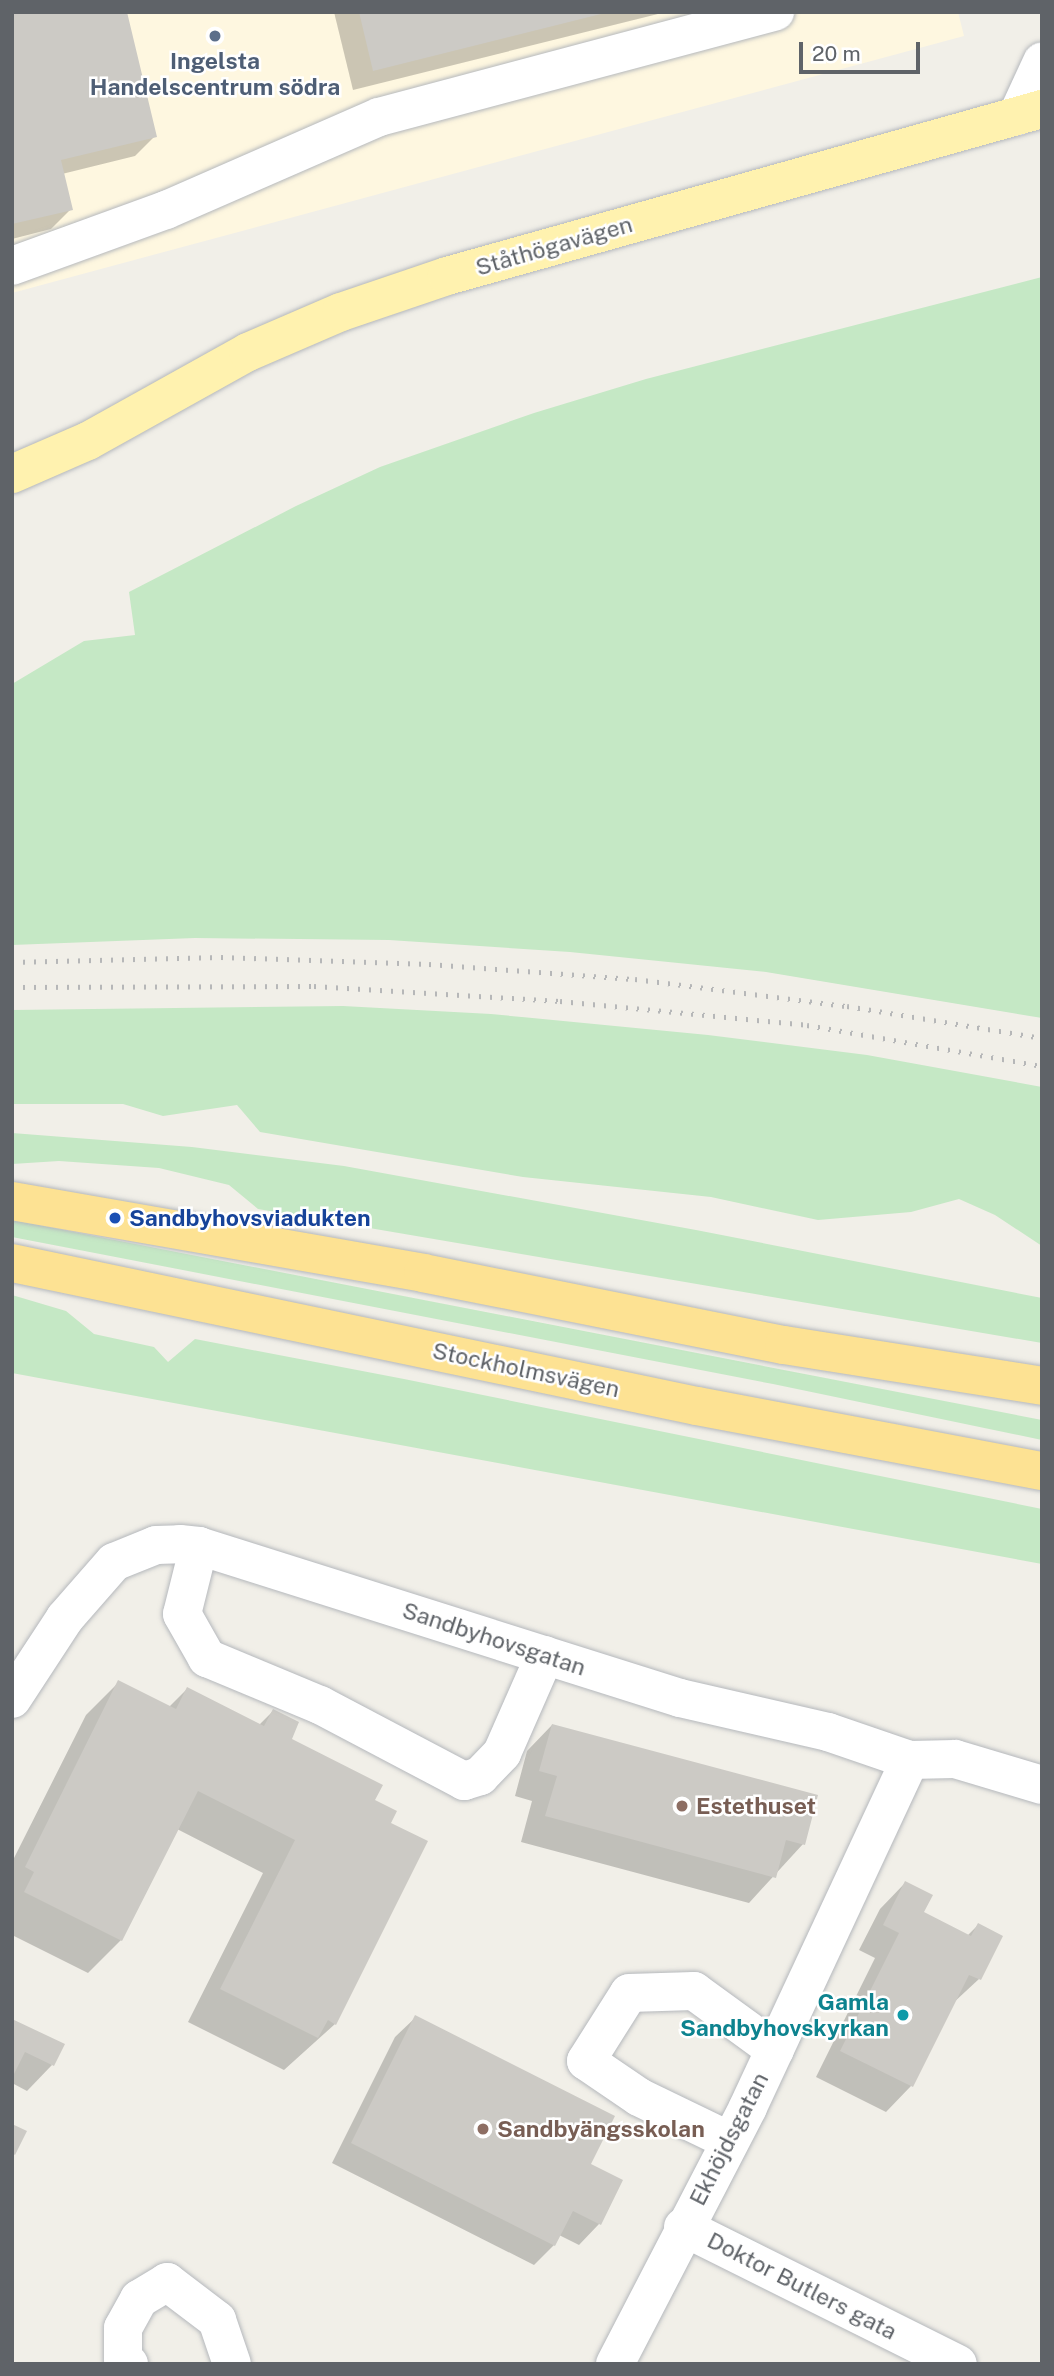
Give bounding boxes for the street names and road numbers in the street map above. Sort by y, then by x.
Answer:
street label: Ståthögavägen [472,210,636,282]
street label: Stockholmsvägen [430,1337,622,1403]
street label: Sandbyhovsgatan [399,1596,589,1682]
street label: Ekhöjdsgatan [684,2068,774,2210]
street label: Doktor Butlers gata [703,2226,901,2346]

